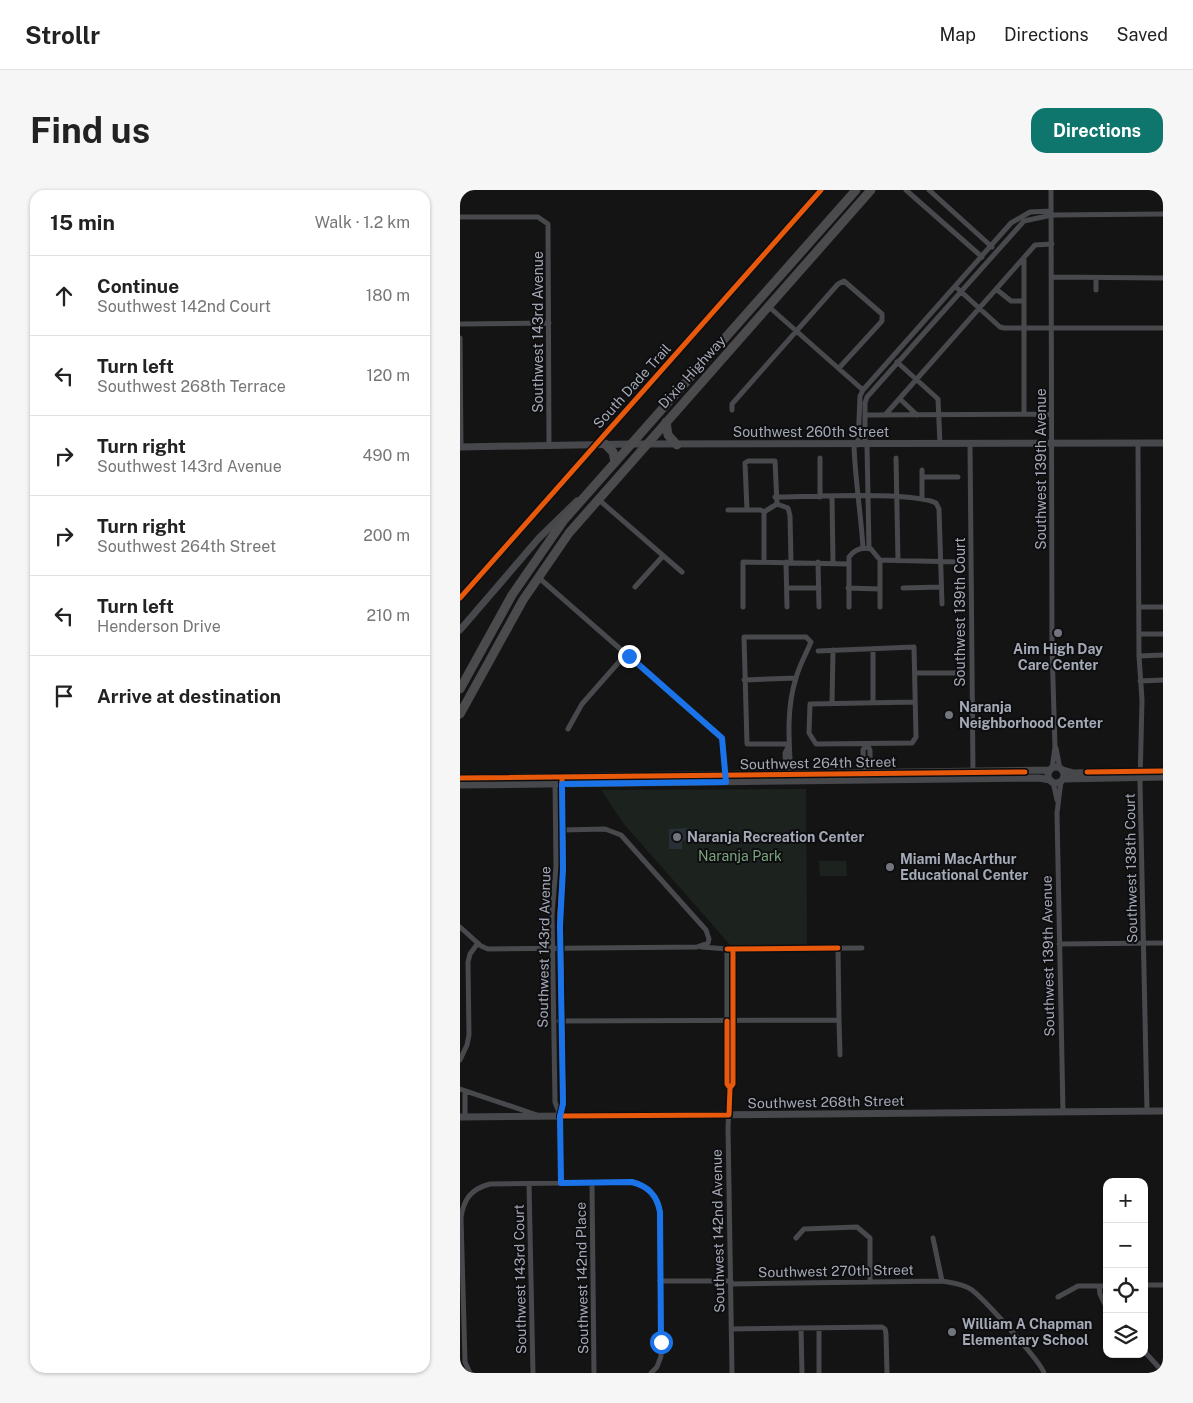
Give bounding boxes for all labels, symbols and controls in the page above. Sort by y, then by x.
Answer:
text: Strollr [25,21,100,49]
text: Map [939,24,976,45]
text: Directions [1004,24,1089,45]
text: Saved [1117,24,1168,45]
button: Directions [1031,108,1163,153]
text: Find us [30,110,150,151]
text: 15 min [50,210,115,235]
text: Walk · 1.2 km [315,213,410,232]
street label: Southwest 143rd Avenue [530,251,546,413]
text: Continue [97,275,179,297]
icon: ahead [50,282,78,310]
text: 180 m [366,286,410,305]
text: Southwest 142nd Court [97,297,271,316]
street label: Dixie Highway [655,332,729,412]
street label: South Dade Trail [590,341,674,431]
text: Turn left [97,355,174,377]
icon: left [50,362,78,390]
text: 120 m [366,366,410,385]
text: Southwest 268th Terrace [97,377,286,396]
street label: Southwest 139th Avenue [1033,388,1049,550]
street label: Southwest 260th Street [733,424,889,440]
text: Turn right [97,435,186,457]
icon: right [50,442,78,470]
text: 490 m [363,446,410,465]
text: Southwest 143rd Avenue [97,457,282,476]
text: Turn right [97,515,186,537]
icon: right [50,522,78,550]
text: 200 m [363,526,410,545]
text: Southwest 264th Street [97,537,276,556]
street label: Southwest 139th Court [952,537,968,687]
text: Turn left [97,595,174,617]
icon: left [50,602,78,630]
text: 210 m [366,606,410,625]
text: Henderson Drive [97,617,221,636]
marker: Aim High Day Care Center [1052,627,1064,639]
place label: Aim High Day Care Center [1013,641,1103,673]
route end [618,645,641,668]
icon: arrive [50,682,78,710]
text: Arrive at destination [97,685,281,707]
place label: Naranja Neighborhood Center [959,699,1103,731]
marker: Naranja Neighborhood Center [943,709,955,721]
street label: Southwest 264th Street [739,754,897,772]
street label: Southwest 138th Court [1122,793,1140,943]
place label: Naranja Recreation Center [687,829,864,845]
marker: Naranja Recreation Center [671,831,683,843]
park label: Naranja Park [698,848,782,864]
place label: Miami MacArthur Educational Center [900,851,1028,883]
marker: Miami MacArthur Educational Center [884,861,896,873]
street label: Southwest 143rd Avenue [535,866,553,1028]
street label: Southwest 139th Avenue [1039,875,1057,1037]
street label: Southwest 268th Street [747,1093,905,1111]
street label: Southwest 142nd Avenue [709,1149,727,1313]
map controls [1103,1178,1148,1358]
button: + [1103,1178,1148,1223]
street label: Southwest 142nd Place [573,1202,591,1354]
street label: Southwest 143rd Court [511,1204,529,1354]
button: − [1103,1223,1148,1268]
street label: Southwest 270th Street [758,1262,914,1280]
button: locate [1103,1268,1148,1313]
button: layers [1103,1313,1148,1358]
place label: William A Chapman Elementary School [962,1316,1092,1348]
marker: William A Chapman Elementary School [946,1326,958,1338]
route start [650,1331,673,1354]

